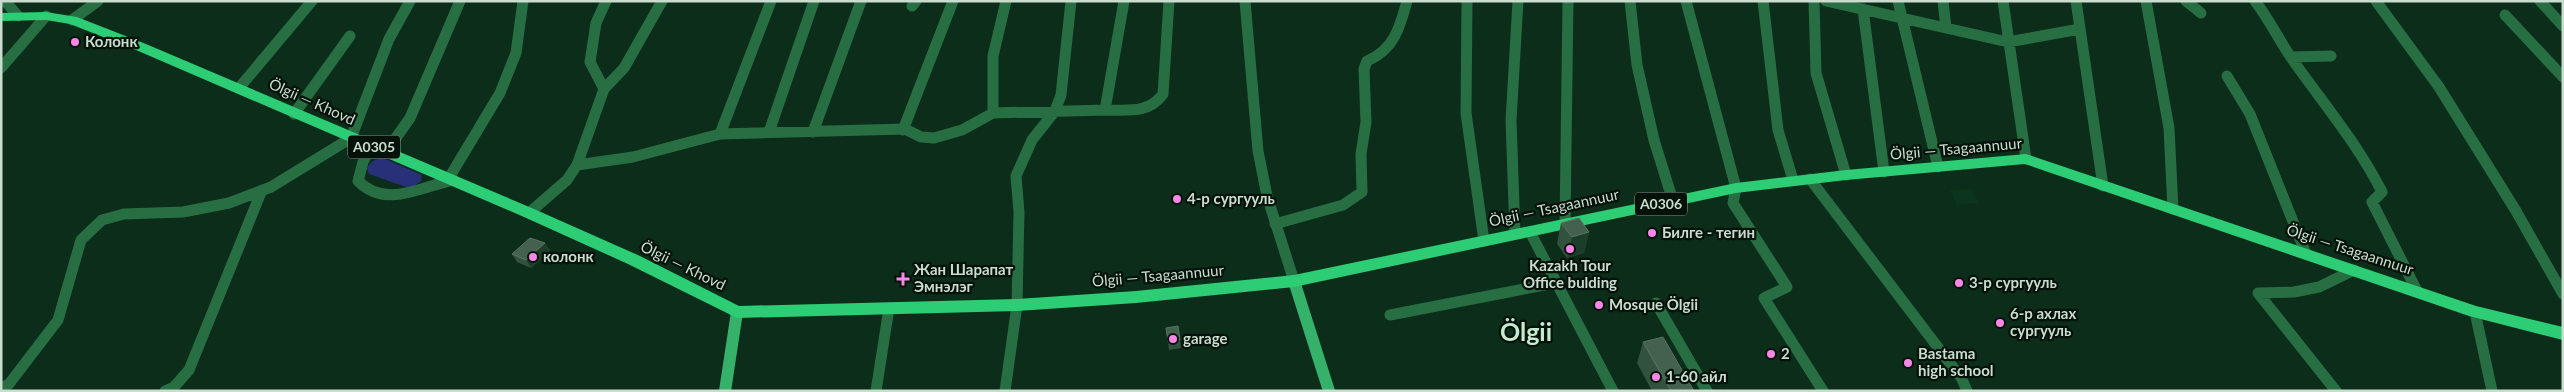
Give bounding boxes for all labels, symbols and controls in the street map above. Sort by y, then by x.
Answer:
place label: Колонк [85,32,138,50]
marker: Колонк [69,36,81,48]
street label: Ölgii — Khovd [266,74,358,128]
street label: Ölgii — Tsagaannuur [1889,133,2023,163]
road number: A0305 [348,136,400,158]
street label: Ölgii — Tsagaannuur [1487,184,1621,230]
place label: 4-р сургууль [1187,189,1275,207]
road number: A0306 [1635,192,1687,215]
marker: 4-р сургууль [1171,193,1183,205]
street label: Ölgii — Tsagaannuur [2285,220,2416,278]
place label: Билге - тегин [1662,223,1755,241]
marker: Билге - тегин [1646,227,1658,239]
street label: Ölgii — Khovd [638,237,729,293]
marker: Kazakh Tour Office bulding [1564,243,1576,255]
place label: колонк [543,247,594,265]
marker: колонк [527,251,539,263]
place label: Kazakh Tour Office bulding [1523,256,1617,291]
place label: Жан Шарапат Эмнэлэг [914,260,1014,295]
street label: Ölgii — Tsagaannuur [1091,260,1225,290]
marker: Жан Шарапат Эмнэлэг [896,272,910,286]
place label: 3-р сургууль [1969,273,2057,291]
marker: 3-р сургууль [1953,277,1965,289]
place label: Mosque Ölgii [1609,295,1698,313]
marker: Mosque Ölgii [1593,299,1605,311]
place label: 6-р ахлах сургууль [2010,304,2076,339]
district label: Ölgii [1500,316,1552,346]
marker: 6-р ахлах сургууль [1994,317,2006,329]
place label: garage [1183,329,1227,347]
marker: garage [1167,333,1179,345]
place label: 2 [1781,344,1790,362]
place label: Bastama high school [1918,344,1994,379]
marker: 2 [1765,348,1777,360]
marker: Bastama high school [1902,357,1914,369]
place label: 1-60 айл [1666,367,1727,385]
marker: 1-60 айл [1650,371,1662,383]

